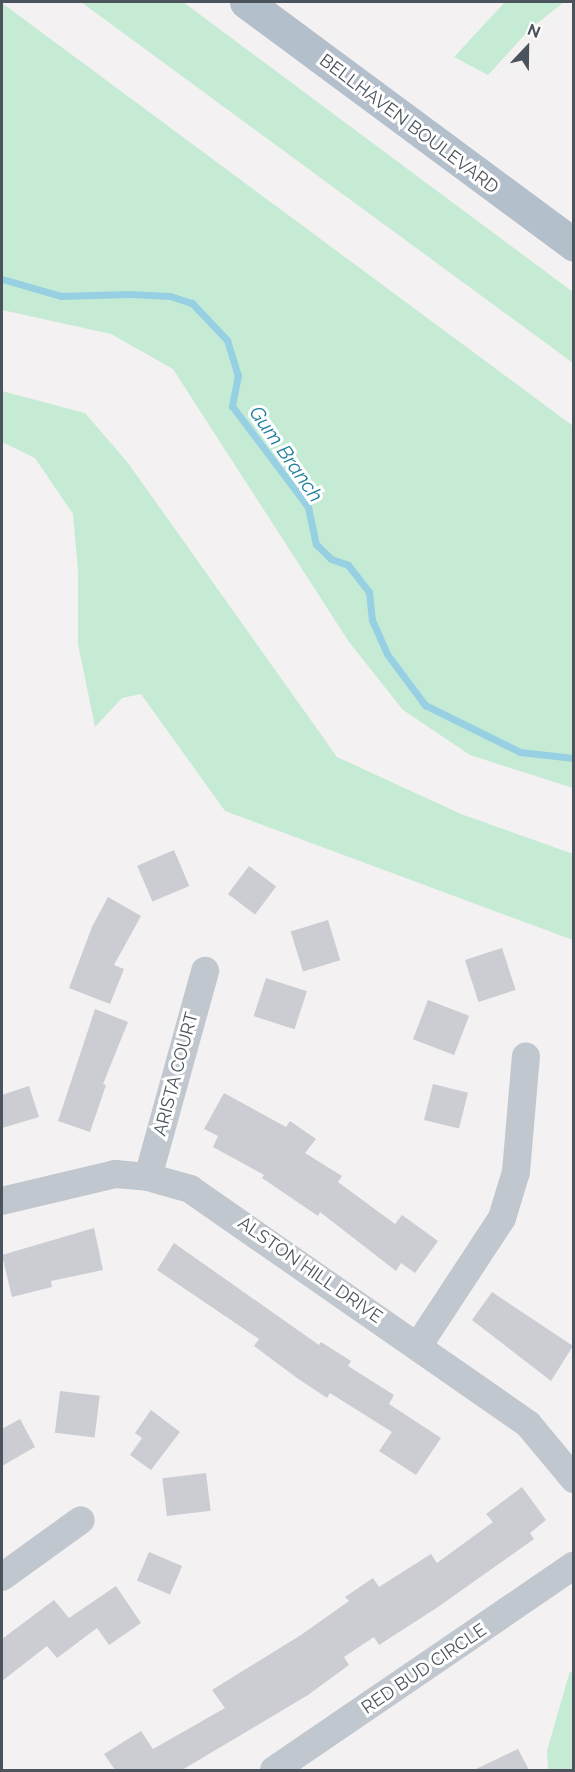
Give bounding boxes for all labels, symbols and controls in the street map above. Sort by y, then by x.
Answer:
north arrow [497,18,557,78]
text: N [525,20,543,42]
street label: BELLHAVEN BOULEVARD [315,50,503,198]
water label: Gum Branch [244,401,328,507]
street label: ARISTA COURT [149,1010,203,1138]
street label: ALSTON HILL DRIVE [233,1212,387,1328]
street label: RED BUD CIRCLE [358,1619,490,1719]

